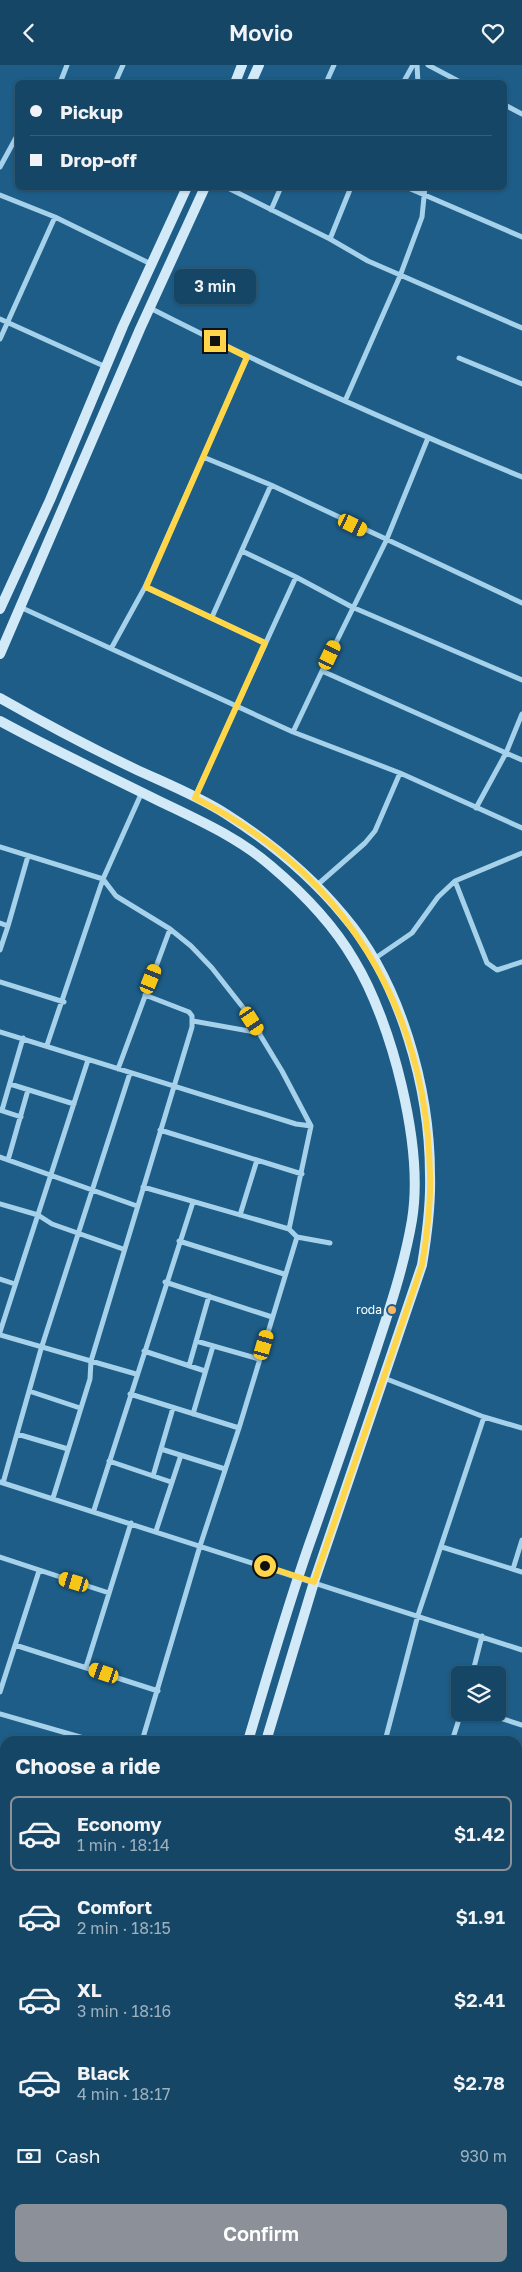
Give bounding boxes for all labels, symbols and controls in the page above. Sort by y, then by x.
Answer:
icon: back [15,19,43,47]
text: Movio [229,19,293,46]
icon: heart [479,19,507,47]
text: Pickup [60,100,123,123]
text: Drop-off [60,148,137,171]
callout: 3 min [174,269,256,303]
text: 3 min [194,276,236,296]
route end [204,330,226,352]
car [336,512,369,538]
car [316,638,343,672]
car [138,962,163,996]
car [237,1004,266,1038]
place label: roda [356,1302,382,1317]
marker: roda [386,1304,398,1316]
car [252,1329,275,1361]
route start [254,1555,276,1577]
car [57,1570,90,1594]
car [87,1661,120,1685]
map controls [451,1666,506,1721]
button: layers [451,1666,506,1721]
text: Choose a ride [15,1752,161,1779]
icon: car [17,1811,62,1856]
text: Economy [77,1812,162,1835]
text: $1.42 [454,1822,505,1845]
text: 1 min · 18:14 [77,1835,170,1855]
icon: car [17,1894,62,1939]
text: Comfort [77,1895,152,1918]
text: $1.91 [456,1905,505,1928]
text: 2 min · 18:15 [77,1918,171,1938]
icon: car [17,1977,62,2022]
text: XL [77,1978,102,2001]
text: $2.41 [454,1988,505,2011]
text: 3 min · 18:16 [77,2001,171,2021]
icon: car [17,2060,62,2105]
text: Black [77,2061,130,2084]
text: $2.78 [453,2071,505,2094]
text: 4 min · 18:17 [77,2084,170,2104]
icon: cash [15,2142,43,2170]
text: Cash [55,2144,100,2167]
text: 930 m [460,2146,507,2166]
button: Confirm [15,2204,507,2262]

